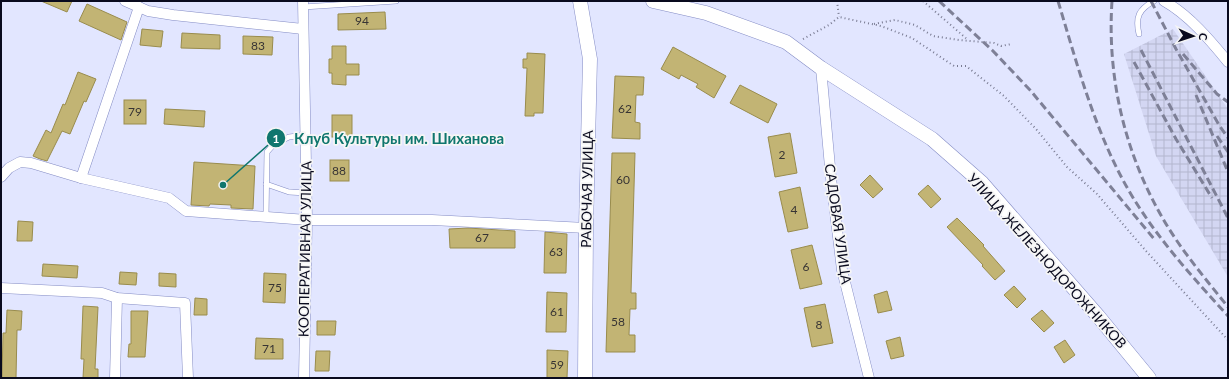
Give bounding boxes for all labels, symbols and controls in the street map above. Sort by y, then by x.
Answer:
house number: 94 [355,13,369,28]
north arrow [1173,16,1213,56]
text: С [1197,33,1210,41]
house number: 83 [251,38,265,53]
house number: 62 [618,101,632,116]
house number: 79 [128,104,142,119]
callout: Клуб Культуры им. Шиханова [266,125,512,152]
text: Клуб Культуры им. Шиханова [294,129,504,147]
street label: РАБОЧАЯ УЛИЦА [577,129,596,248]
text: 1 [273,131,280,146]
house number: 2 [779,147,786,162]
street label: КООПЕРАТИВНАЯ УЛИЦА [294,160,315,337]
house number: 88 [332,163,346,178]
street label: САДОВАЯ УЛИЦА [822,163,855,286]
street label: УЛИЦА ЖЕЛЕЗНОДОРОЖНИКОВ [964,170,1130,352]
house number: 60 [616,172,630,187]
house number: 4 [791,202,798,217]
house number: 67 [475,230,489,245]
house number: 63 [549,244,563,259]
house number: 6 [803,259,810,274]
house number: 75 [268,280,282,295]
house number: 61 [550,304,564,319]
house number: 58 [611,314,625,329]
house number: 8 [816,317,823,332]
house number: 71 [262,341,276,356]
house number: 59 [550,357,564,372]

